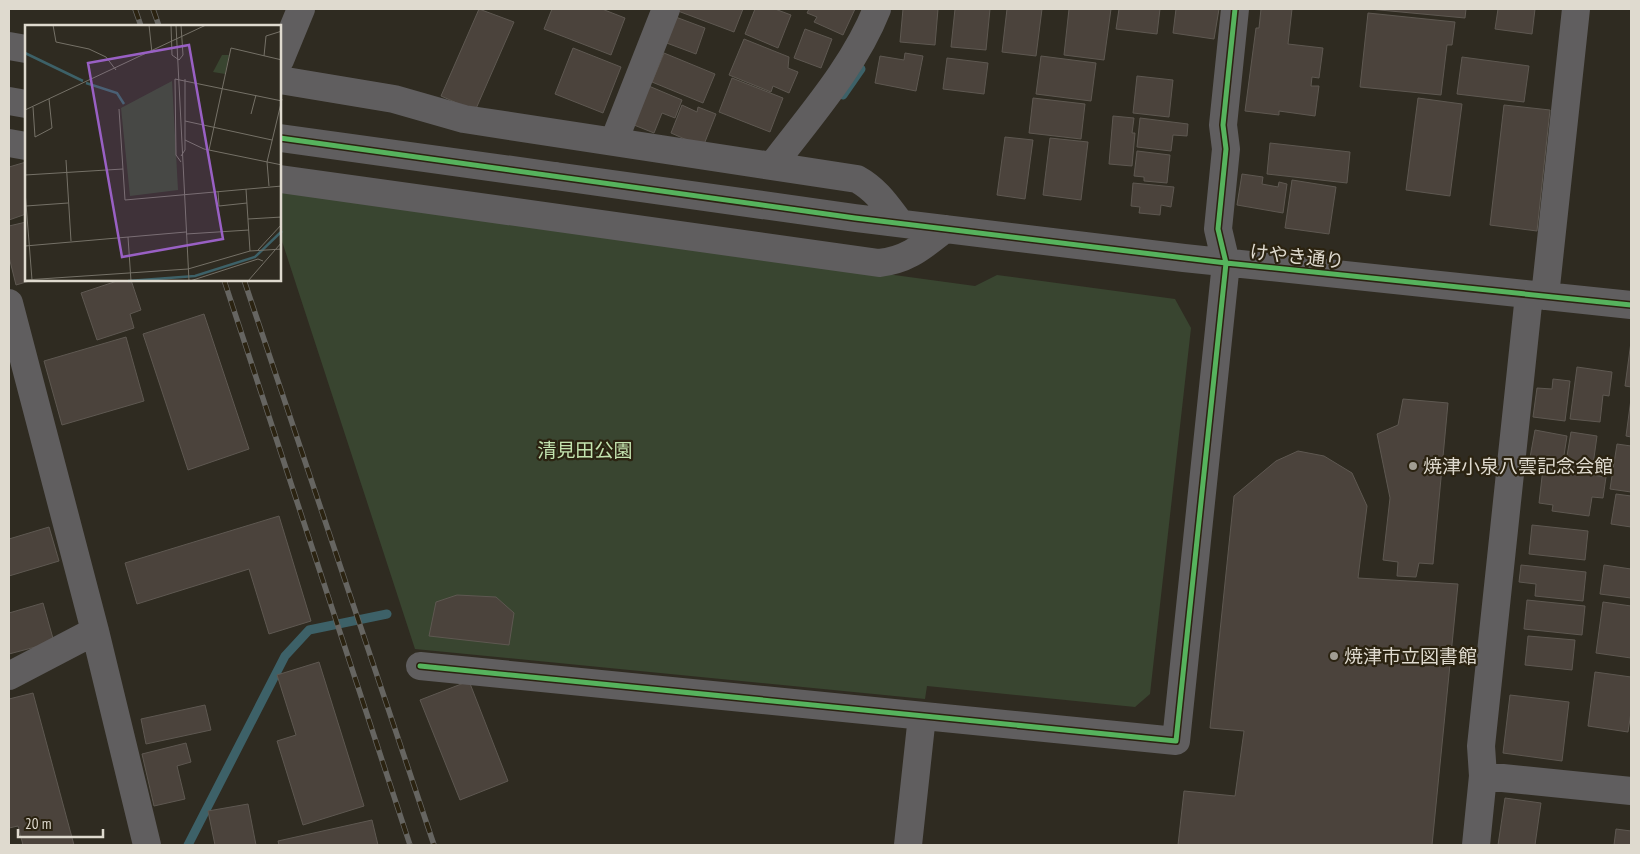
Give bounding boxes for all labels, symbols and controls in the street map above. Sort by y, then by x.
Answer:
inset map [25,25,281,281]
street label: けやき通り [1248,239,1346,273]
park label: 清見田公園 [537,438,633,462]
place label: 焼津小泉八雲記念会館 [1423,454,1613,478]
marker: 焼津小泉八雲記念会館 [1407,460,1419,472]
place label: 焼津市立図書館 [1344,644,1477,668]
marker: 焼津市立図書館 [1328,650,1340,662]
scale bar [18,806,102,838]
text: 20 m [25,814,51,833]

